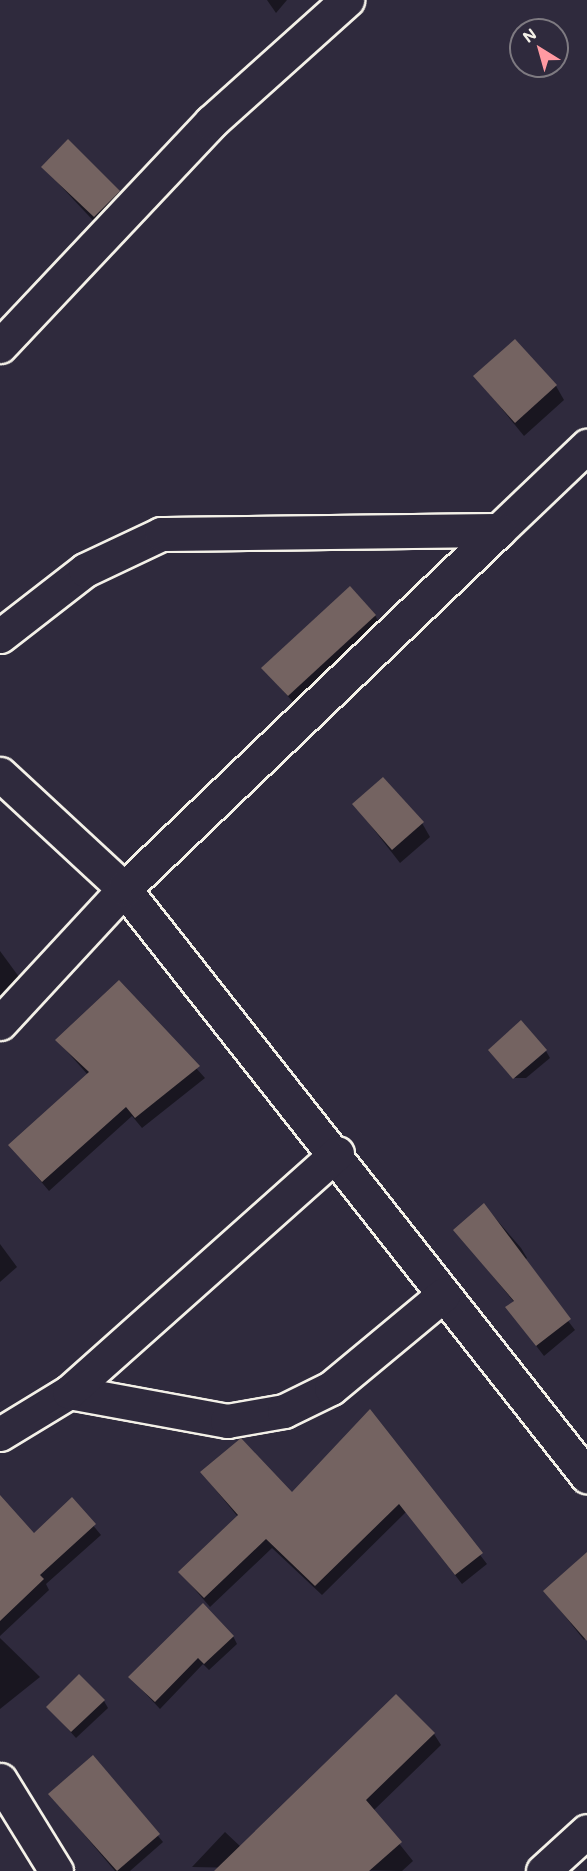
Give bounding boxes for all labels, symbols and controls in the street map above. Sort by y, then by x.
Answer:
north arrow [509,18,569,78]
text: N [518,23,540,47]

